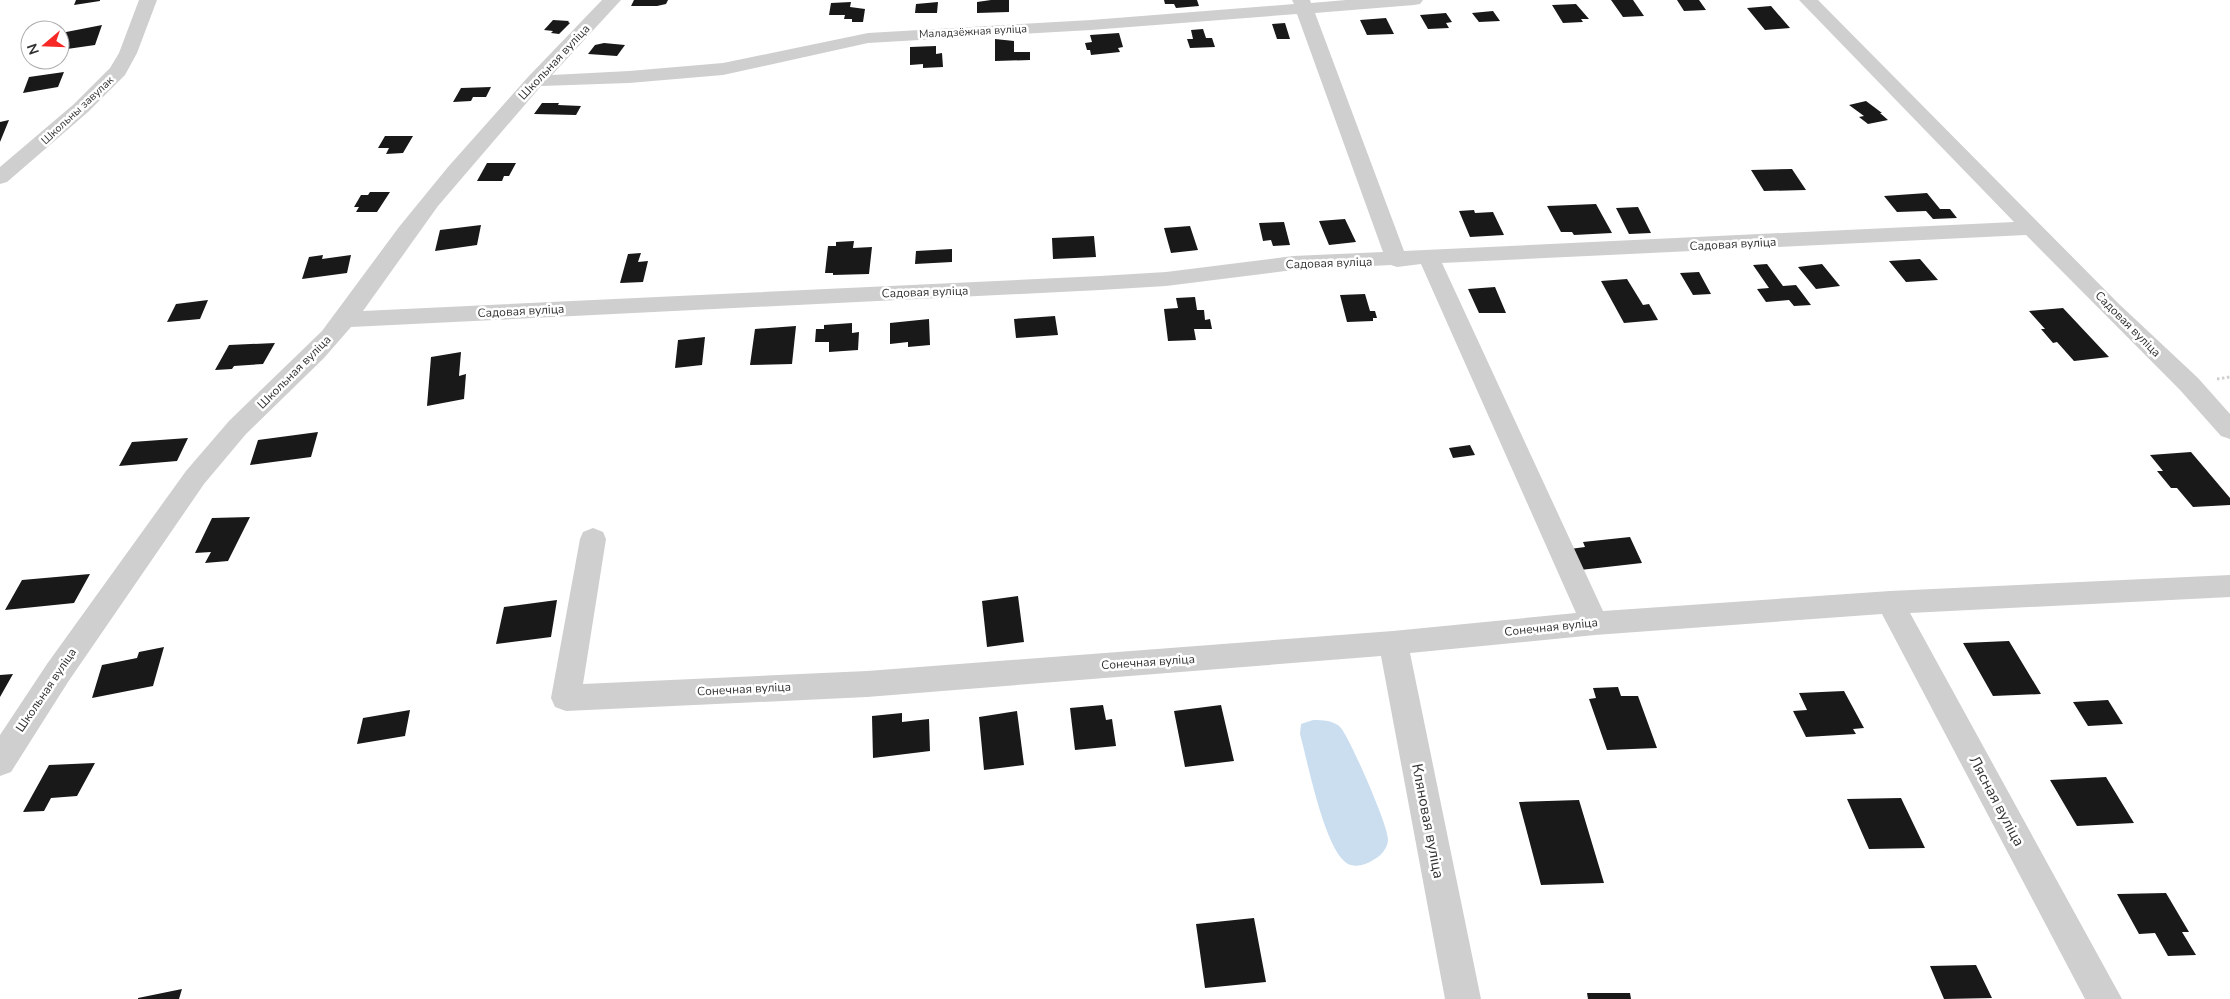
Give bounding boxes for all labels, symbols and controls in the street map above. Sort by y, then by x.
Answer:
north arrow [20,20,70,70]
street label: Школьная вуліца [515,21,593,103]
street label: Маладзёжная вуліца [919,21,1028,42]
text: N [22,41,44,57]
street label: Школьны завулак [38,73,117,148]
street label: Садовая вуліца [1689,234,1777,254]
street label: Садовая вуліца [1285,253,1373,273]
street label: Садовая вуліца [881,282,969,302]
street label: Садовая вуліца [2092,288,2164,360]
street label: Садовая вуліца [477,301,565,321]
street label: Школьная вуліца [254,332,334,412]
street label: Сонечная вуліца [1503,614,1599,640]
street label: Школьная вуліца [12,645,80,735]
street label: Сонечная вуліца [1101,651,1195,673]
street label: Сонечная вуліца [697,679,791,699]
street label: Лясная вуліца [1965,752,2029,850]
street label: Кляновая вуліца [1407,762,1449,880]

